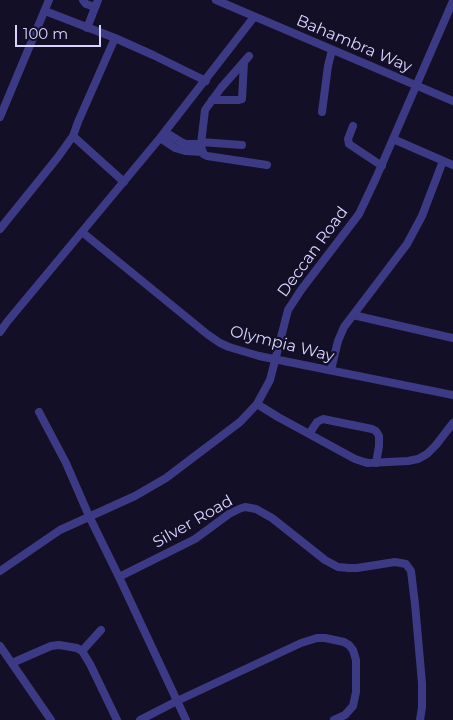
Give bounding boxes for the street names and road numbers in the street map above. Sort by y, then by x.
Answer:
street label: Bahambra Way [293,11,415,77]
street label: Deccan Road [274,203,352,301]
street label: Olympia Way [228,322,336,366]
street label: Silver Road [150,491,236,553]

